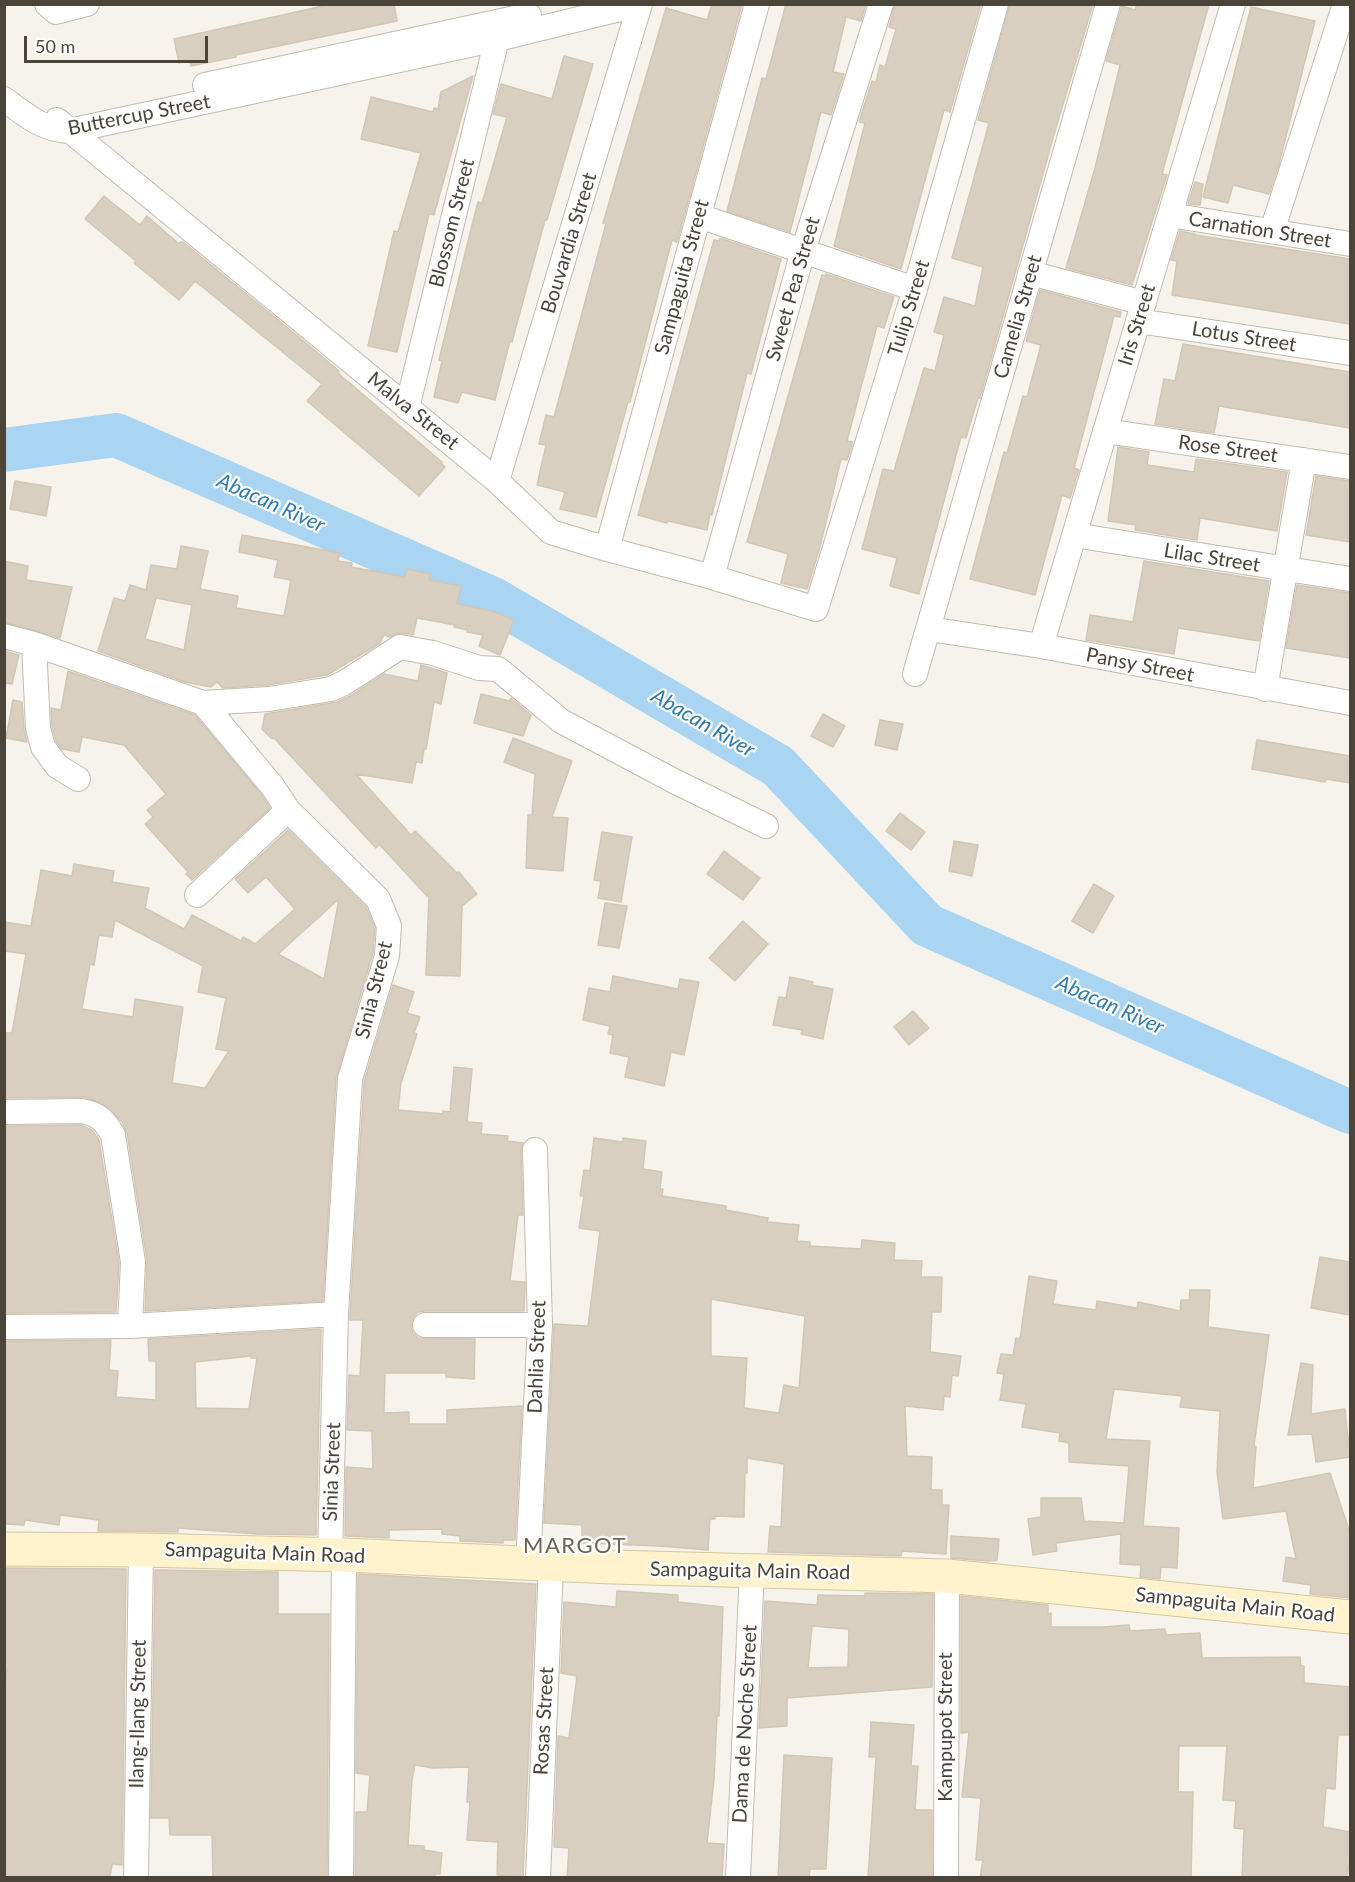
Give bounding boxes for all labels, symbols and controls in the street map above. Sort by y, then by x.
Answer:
scale bar [27,24,212,62]
text: 50 m [35,35,75,57]
street label: Buttercup Street [66,89,212,141]
street label: Blossom Street [424,156,480,290]
street label: Bouvardia Street [536,170,602,316]
street label: Sampaguita Street [650,197,714,357]
street label: Carnation Street [1187,207,1333,253]
street label: Sweet Pea Street [761,214,825,364]
street label: Camelia Street [989,252,1047,382]
street label: Tulip Street [883,257,935,359]
street label: Iris Street [1113,281,1161,369]
street label: Lotus Street [1190,317,1298,357]
street label: Malva Street [362,367,464,455]
street label: Rose Street [1177,430,1279,468]
water label: Abacan River [213,468,329,538]
street label: Lilac Street [1162,539,1262,577]
street label: Pansy Street [1084,643,1196,687]
water label: Abacan River [647,683,759,763]
street label: Sinia Street [350,939,398,1041]
water label: Abacan River [1052,970,1168,1040]
street label: Dahlia Street [523,1300,551,1414]
street label: Sinia Street [318,1422,346,1522]
district label: MARGOT [523,1533,627,1559]
street label: Sampaguita Main Road [164,1538,366,1568]
street label: Sampaguita Main Road [650,1557,850,1585]
street label: Sampaguita Main Road [1134,1583,1336,1627]
street label: Dama de Noche Street [728,1624,762,1824]
street label: Ilang-Ilang Street [125,1640,151,1788]
street label: Kampupot Street [934,1652,958,1802]
street label: Rosas Street [529,1666,559,1776]

